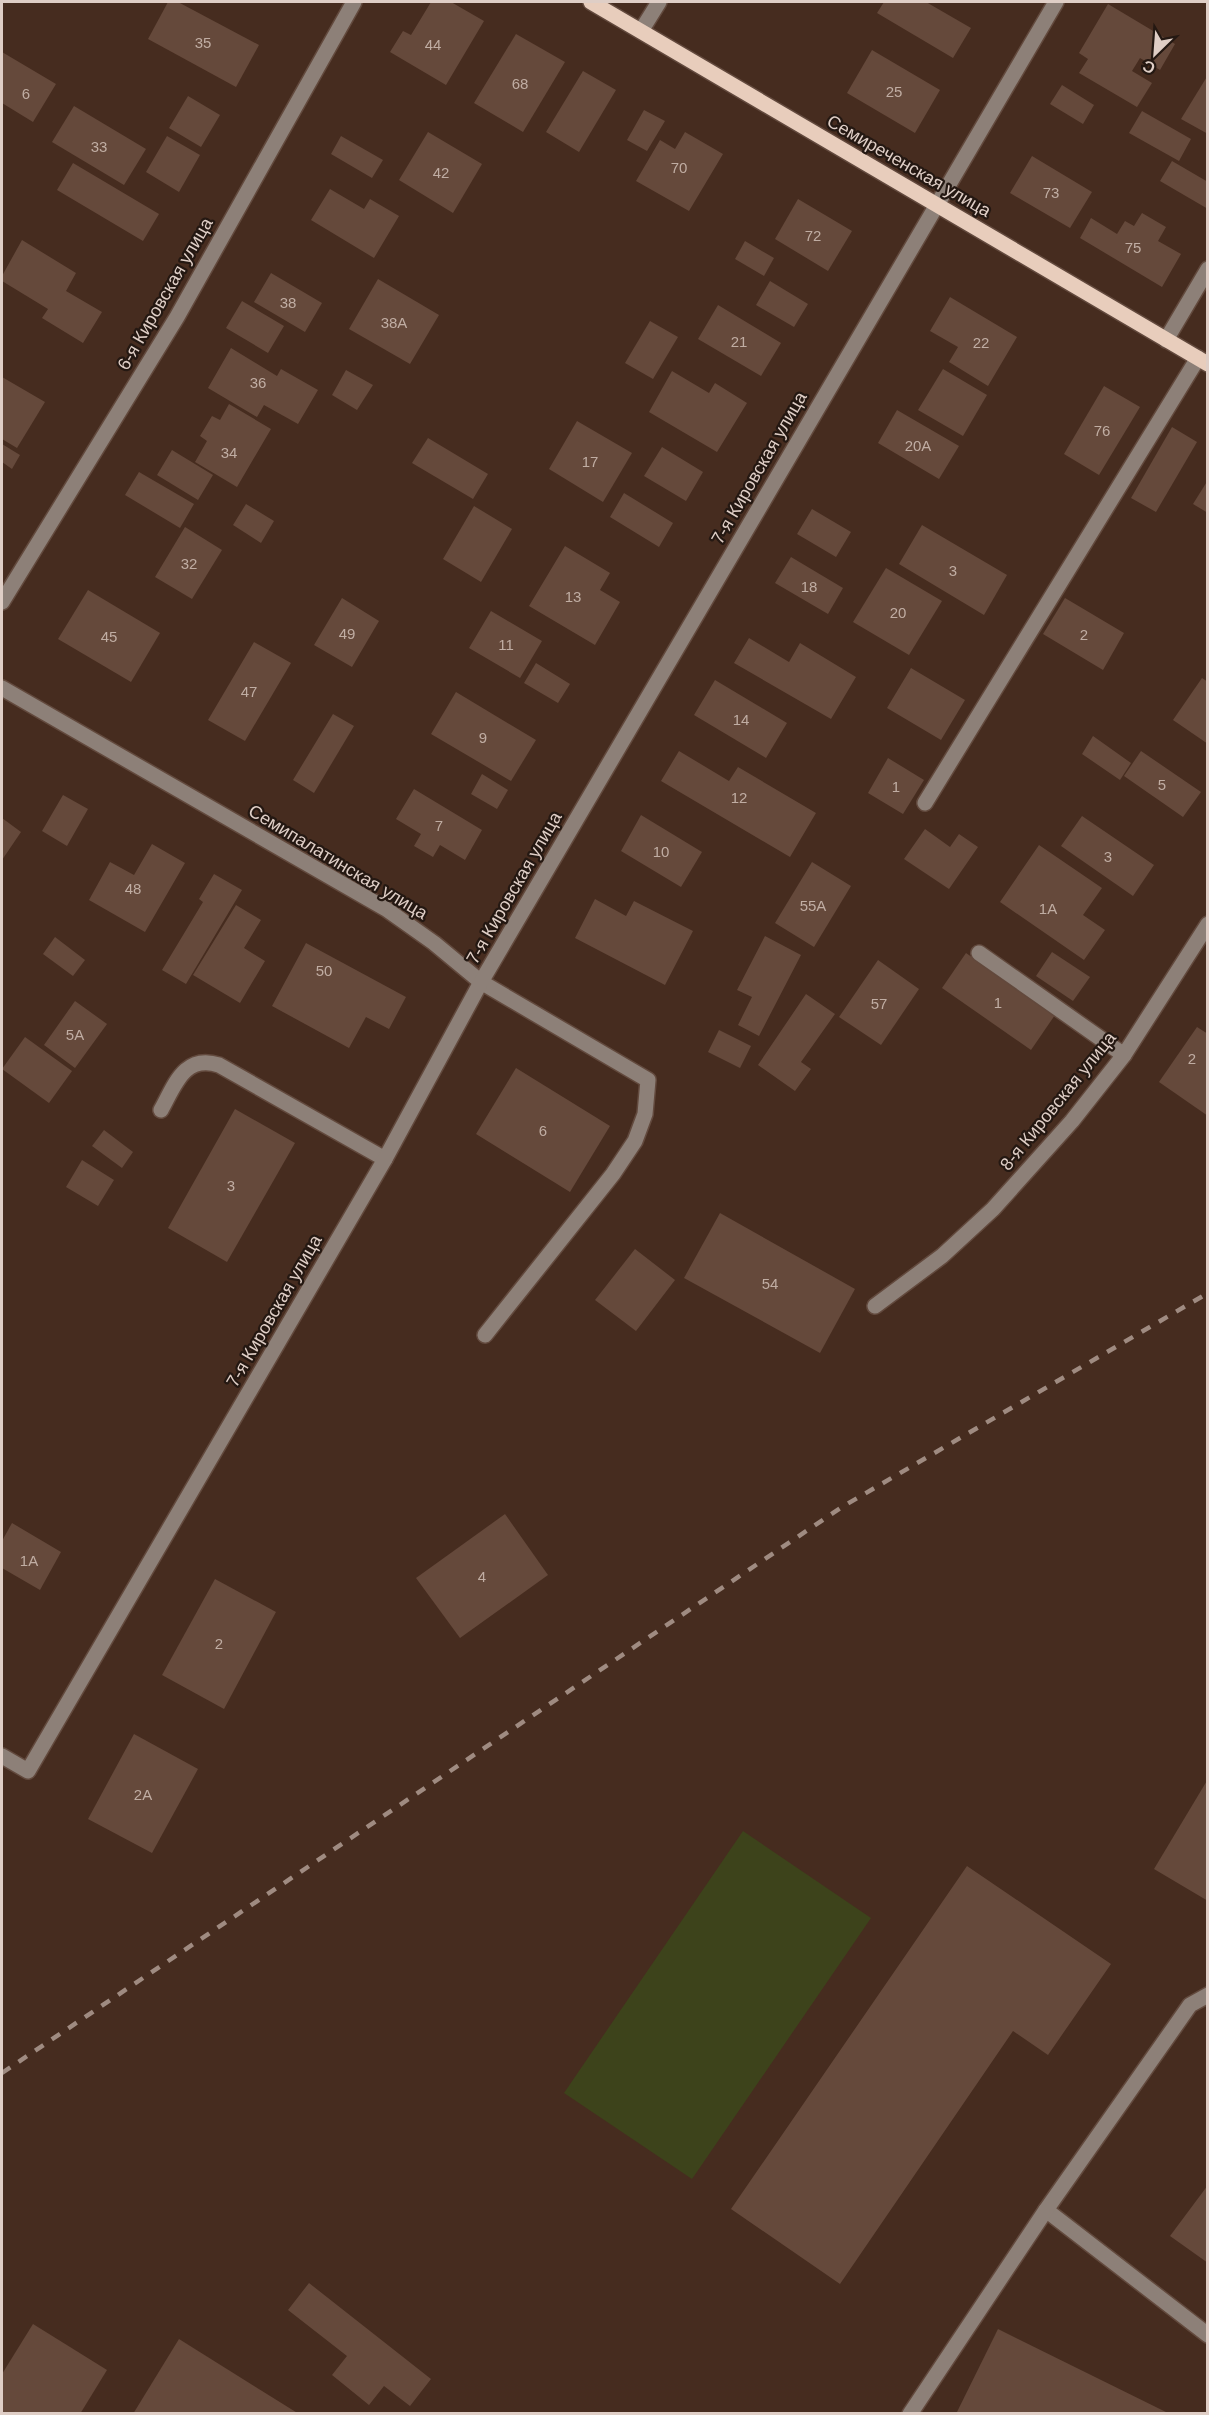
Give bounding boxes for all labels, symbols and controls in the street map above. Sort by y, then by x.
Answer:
north arrow [1125,24,1185,84]
house number: 35 [195,34,211,51]
house number: 44 [425,36,441,53]
text: С [1140,57,1158,77]
house number: 68 [512,75,528,92]
house number: 25 [886,83,902,100]
house number: 6 [22,85,30,102]
street label: Семиреченская улица [824,111,995,222]
house number: 33 [91,138,107,155]
house number: 70 [671,159,687,176]
house number: 42 [433,164,449,181]
house number: 73 [1043,184,1059,201]
street label: 6-я Кировская улица [113,214,217,374]
house number: 72 [805,227,821,244]
house number: 75 [1125,239,1141,256]
house number: 38 [280,294,296,311]
house number: 38А [381,314,407,331]
house number: 21 [731,333,747,350]
house number: 22 [973,334,989,351]
house number: 36 [250,374,266,391]
street label: 7-я Кировская улица [707,388,811,548]
house number: 76 [1094,422,1110,439]
house number: 20А [905,437,931,454]
house number: 34 [221,444,237,461]
house number: 17 [582,453,598,470]
house number: 32 [181,555,197,572]
house number: 3 [949,562,957,579]
house number: 18 [801,578,817,595]
house number: 13 [565,588,581,605]
house number: 20 [890,604,906,621]
house number: 49 [339,625,355,642]
house number: 2 [1080,626,1088,643]
house number: 45 [101,628,117,645]
house number: 11 [498,636,514,653]
house number: 47 [241,683,257,700]
house number: 14 [733,711,749,728]
house number: 9 [479,729,487,746]
house number: 5 [1158,776,1166,793]
house number: 1 [892,778,900,795]
house number: 12 [731,789,747,806]
street label: Семипалатинская улица [245,801,432,924]
street label: 7-я Кировская улица [462,808,566,968]
house number: 7 [435,817,443,834]
house number: 10 [653,843,669,860]
house number: 3 [1104,848,1112,865]
house number: 48 [125,880,141,897]
house number: 55А [800,897,826,914]
house number: 1А [1039,900,1057,917]
house number: 50 [316,962,332,979]
house number: 1 [994,994,1002,1011]
house number: 57 [871,995,887,1012]
house number: 5А [66,1026,84,1043]
street label: 8-я Кировская улица [996,1027,1121,1174]
house number: 2 [1188,1050,1196,1067]
house number: 6 [539,1122,547,1139]
house number: 3 [227,1177,235,1194]
street label: 7-я Кировская улица [222,1231,326,1391]
house number: 54 [762,1275,778,1292]
house number: 1А [20,1552,38,1569]
house number: 4 [478,1568,486,1585]
house number: 2 [215,1635,223,1652]
house number: 2А [134,1786,152,1803]

